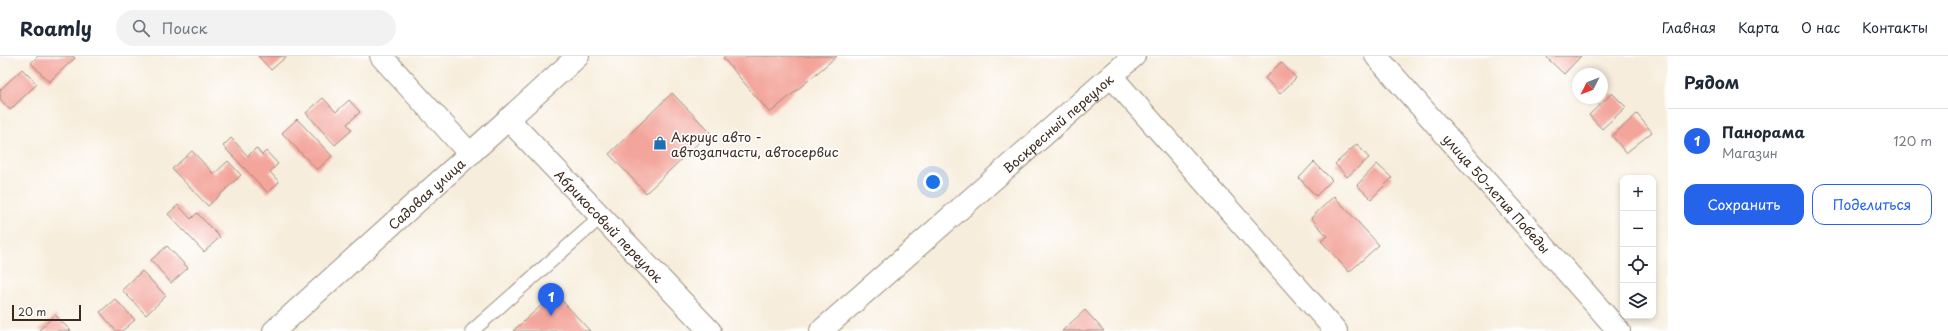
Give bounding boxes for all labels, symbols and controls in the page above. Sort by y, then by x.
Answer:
search box [116,10,396,46]
text: Roamly [20,14,92,42]
text: Поиск [162,16,207,39]
icon: search [130,17,152,39]
text: Главная [1662,17,1716,38]
text: Карта [1738,17,1779,38]
text: О нас [1801,17,1840,38]
text: Контакты [1862,17,1928,38]
north arrow [1572,68,1608,104]
street label: Воскресный переулок [998,69,1117,177]
text: Рядом [1684,69,1739,95]
text: Панорама [1722,120,1805,143]
place label: Акриус авто - автозапчасти, автосервис [671,127,839,161]
street label: улица 50-летия Победы [1439,129,1555,257]
text: 1 [1694,131,1700,150]
text: 120 m [1893,131,1932,150]
shop icon: Акриус авто - автозапчасти, автосервис [652,135,668,151]
text: Магазин [1722,143,1778,162]
street label: Садовая улица [383,153,469,233]
street label: Абрикосовый переулок [551,165,668,286]
your location [923,172,943,192]
map controls [1620,175,1656,319]
button: + [1620,175,1656,211]
button: Сохранить [1684,184,1804,225]
button: Поделиться [1812,184,1932,225]
button: − [1620,211,1656,247]
button: locate [1620,247,1656,283]
pin: 1 [538,283,564,316]
button: layers [1620,283,1656,319]
scale bar [12,303,81,322]
text: 20 m [18,303,46,320]

